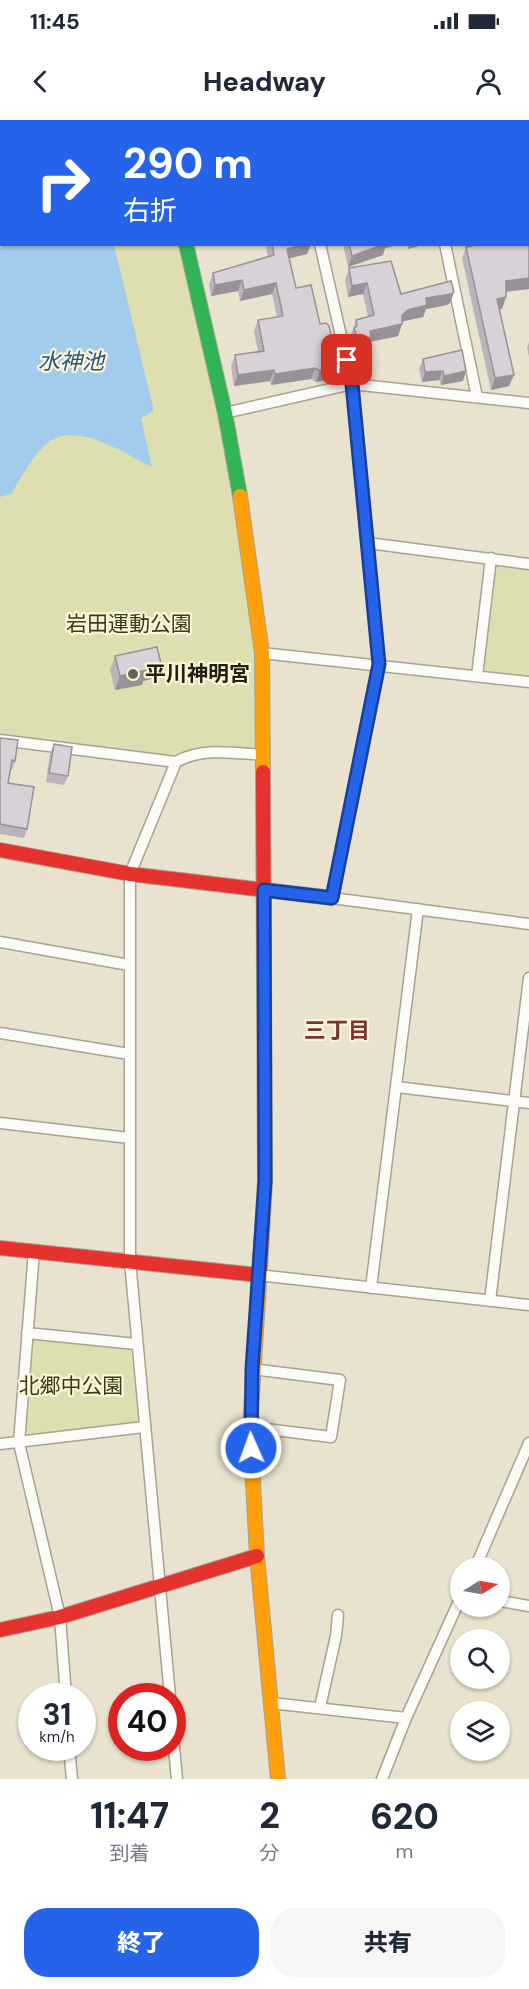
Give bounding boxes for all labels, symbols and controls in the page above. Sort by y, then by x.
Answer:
text: 11:45 [30,7,80,36]
text: Headway [203,64,326,99]
icon: back [24,65,57,98]
icon: person [472,65,505,98]
text: 290 m [123,136,253,191]
icon: right [24,144,102,222]
text: 右折 [123,193,177,228]
pin [321,334,372,385]
icon: arrive [330,343,363,376]
water label: 水神池 [38,347,106,376]
park label: 岩田運動公園 [66,610,192,638]
place label: 平川神明宮 [145,660,250,688]
marker: 平川神明宮 [126,667,140,681]
district label: 三丁目 [304,1016,370,1045]
park label: 北郷中公園 [19,1372,124,1400]
position arrow [219,1416,283,1480]
north arrow [450,1557,510,1617]
map controls [450,1557,510,1761]
button: search [450,1629,510,1689]
speed limit sign: 40 [108,1683,186,1761]
text: 31 [43,1695,71,1734]
button: layers [450,1701,510,1761]
text: km/h [39,1727,75,1747]
text: 11:47 [90,1792,169,1839]
text: 2 [259,1792,280,1839]
text: 620 [370,1793,439,1840]
text: m [396,1838,413,1864]
text: 到着 [110,1840,150,1866]
text: 分 [260,1840,280,1866]
button: 終了 [24,1908,259,1977]
button: 共有 [271,1908,505,1977]

